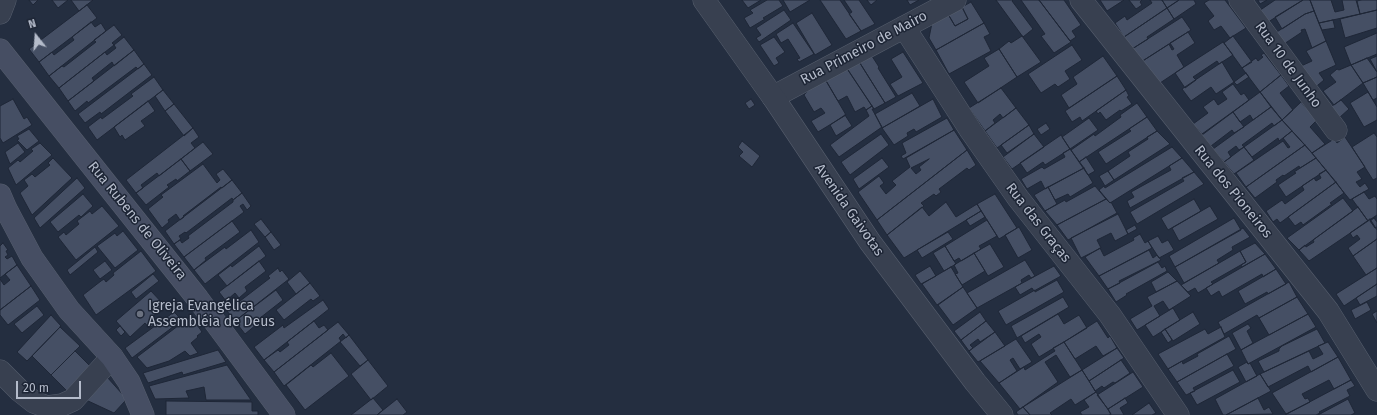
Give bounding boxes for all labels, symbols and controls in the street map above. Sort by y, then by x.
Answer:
street label: Rua Primeiro de Mairo [798,8,930,88]
north arrow [16,16,56,56]
text: N [27,17,38,31]
street label: Rua 10 de Junho [1251,19,1325,111]
street label: Rua dos Pioneiros [1190,142,1276,242]
street label: Rua Rubens de Oliveira [84,158,190,284]
street label: Avenida Gaivotas [811,161,887,259]
street label: Rua das Graças [1002,180,1074,266]
place label: Igreja Evangélica Assembléia de Deus [148,298,275,330]
marker: Igreja Evangélica Assembléia de Deus [135,309,145,319]
scale bar [18,373,83,399]
text: 20 m [23,381,49,395]

